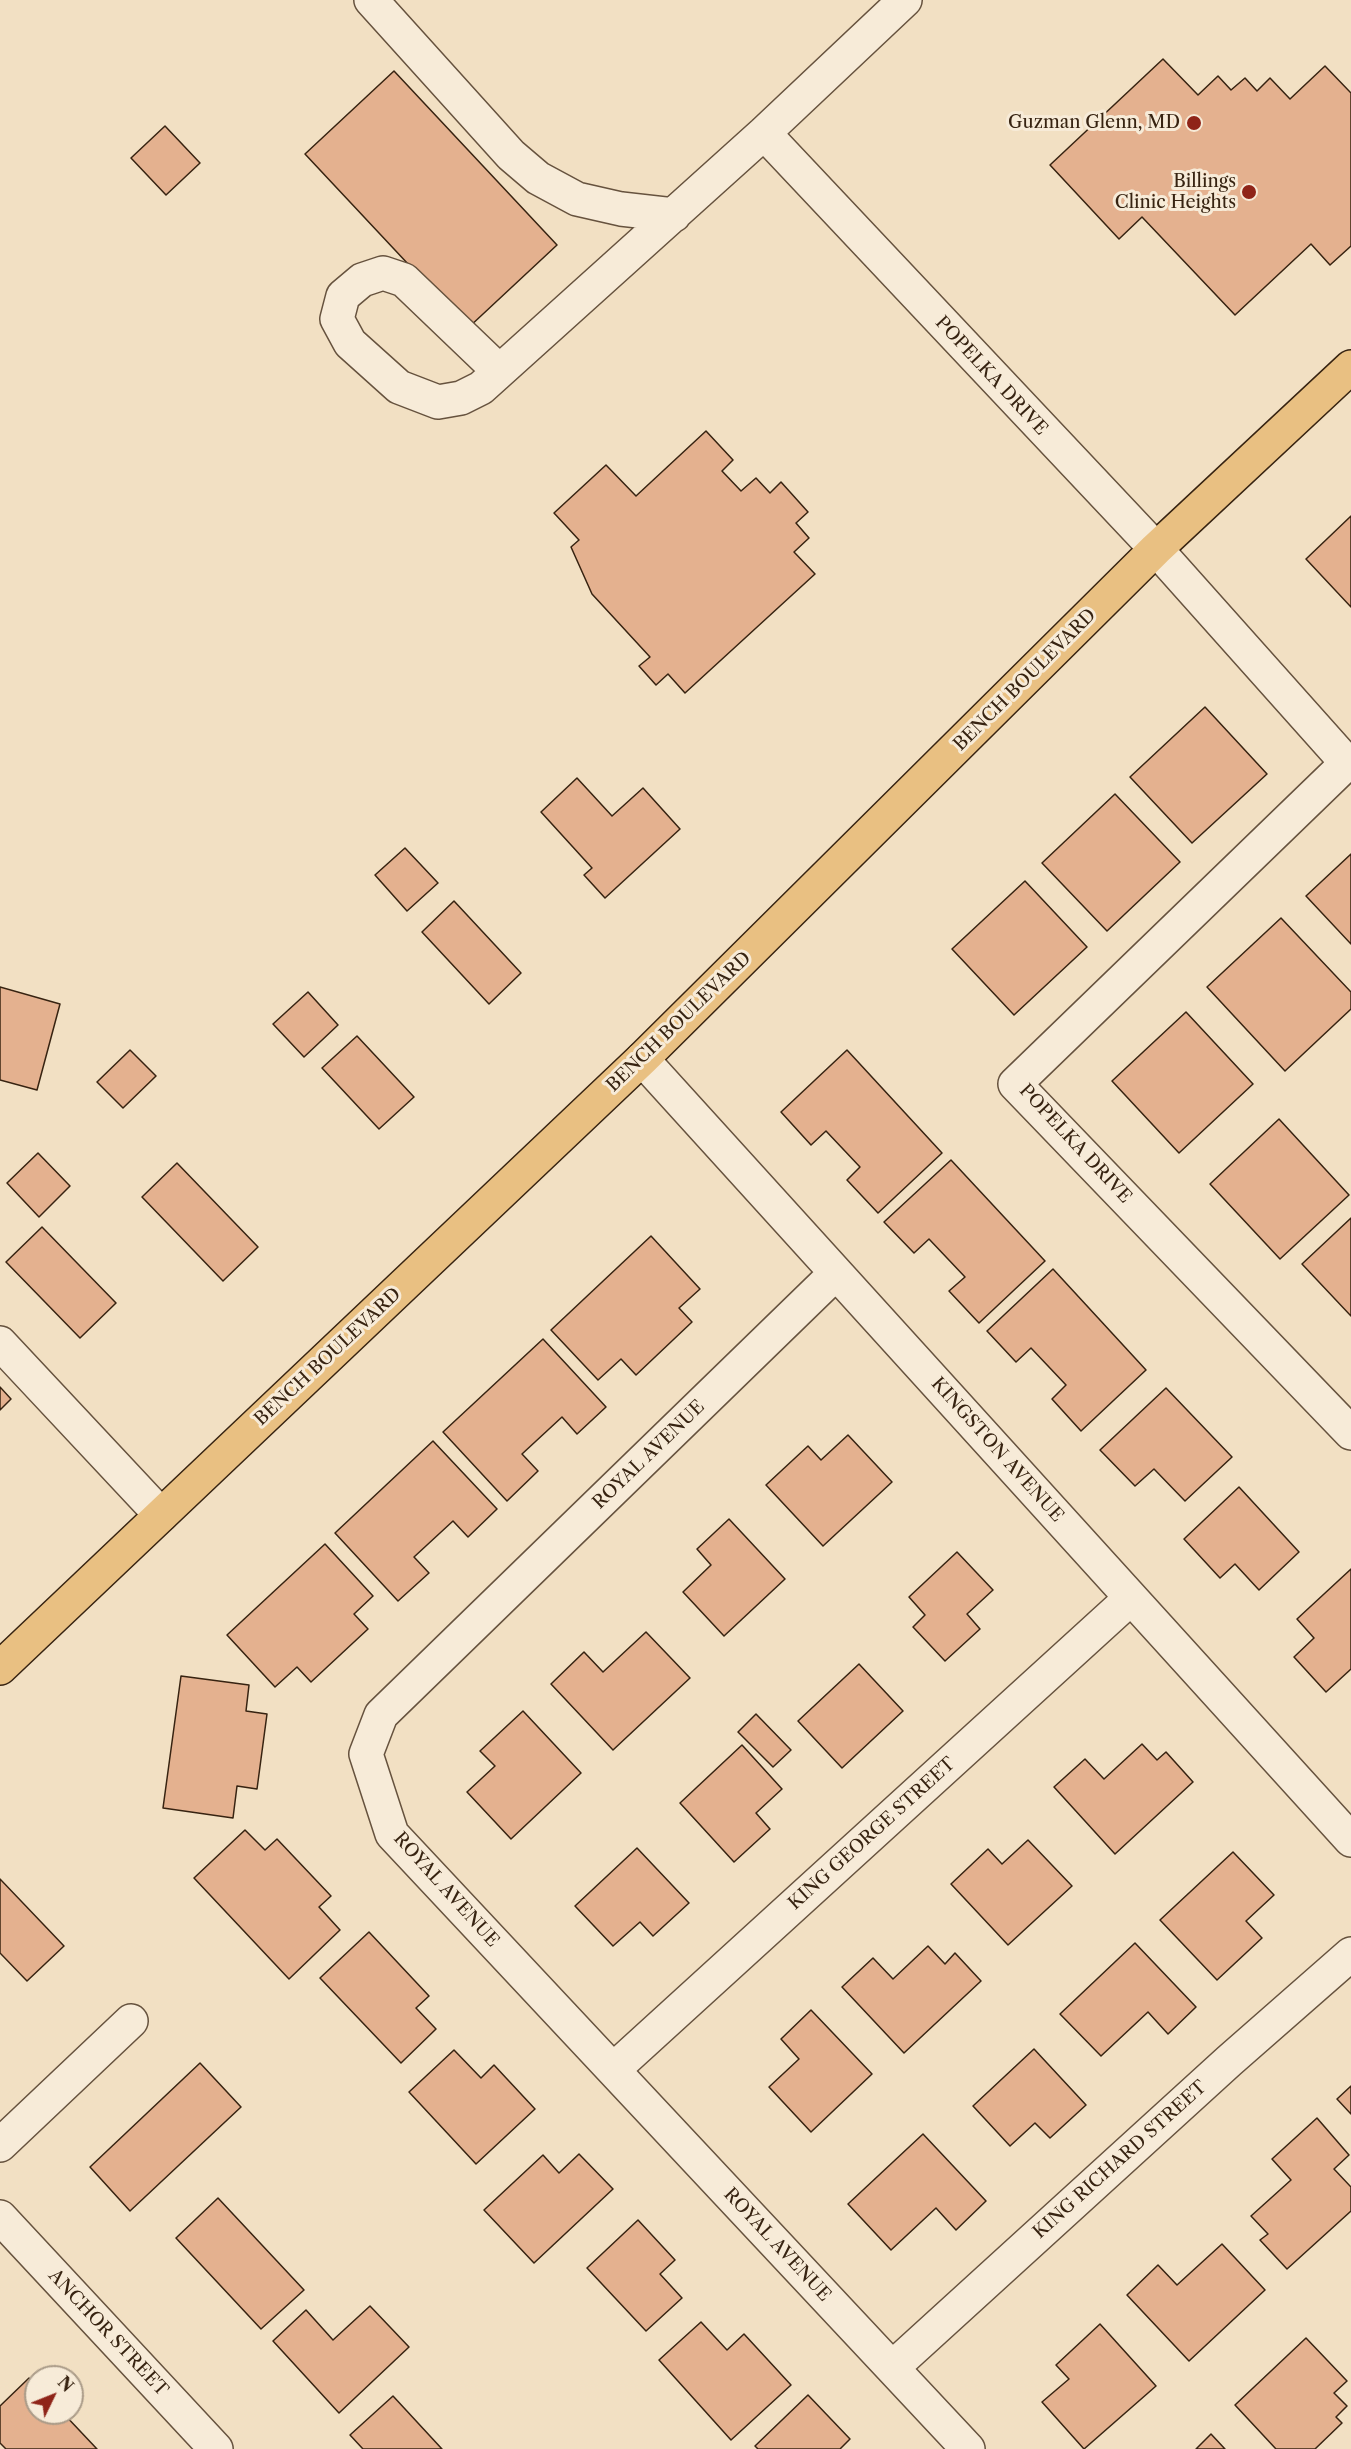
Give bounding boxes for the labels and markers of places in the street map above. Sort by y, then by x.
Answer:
place label: Guzman Glenn, MD [1008,112,1180,134]
marker: Guzman Glenn, MD [1185,114,1203,132]
place label: Billings Clinic Heights [1115,171,1236,213]
marker: Billings Clinic Heights [1240,183,1258,201]

